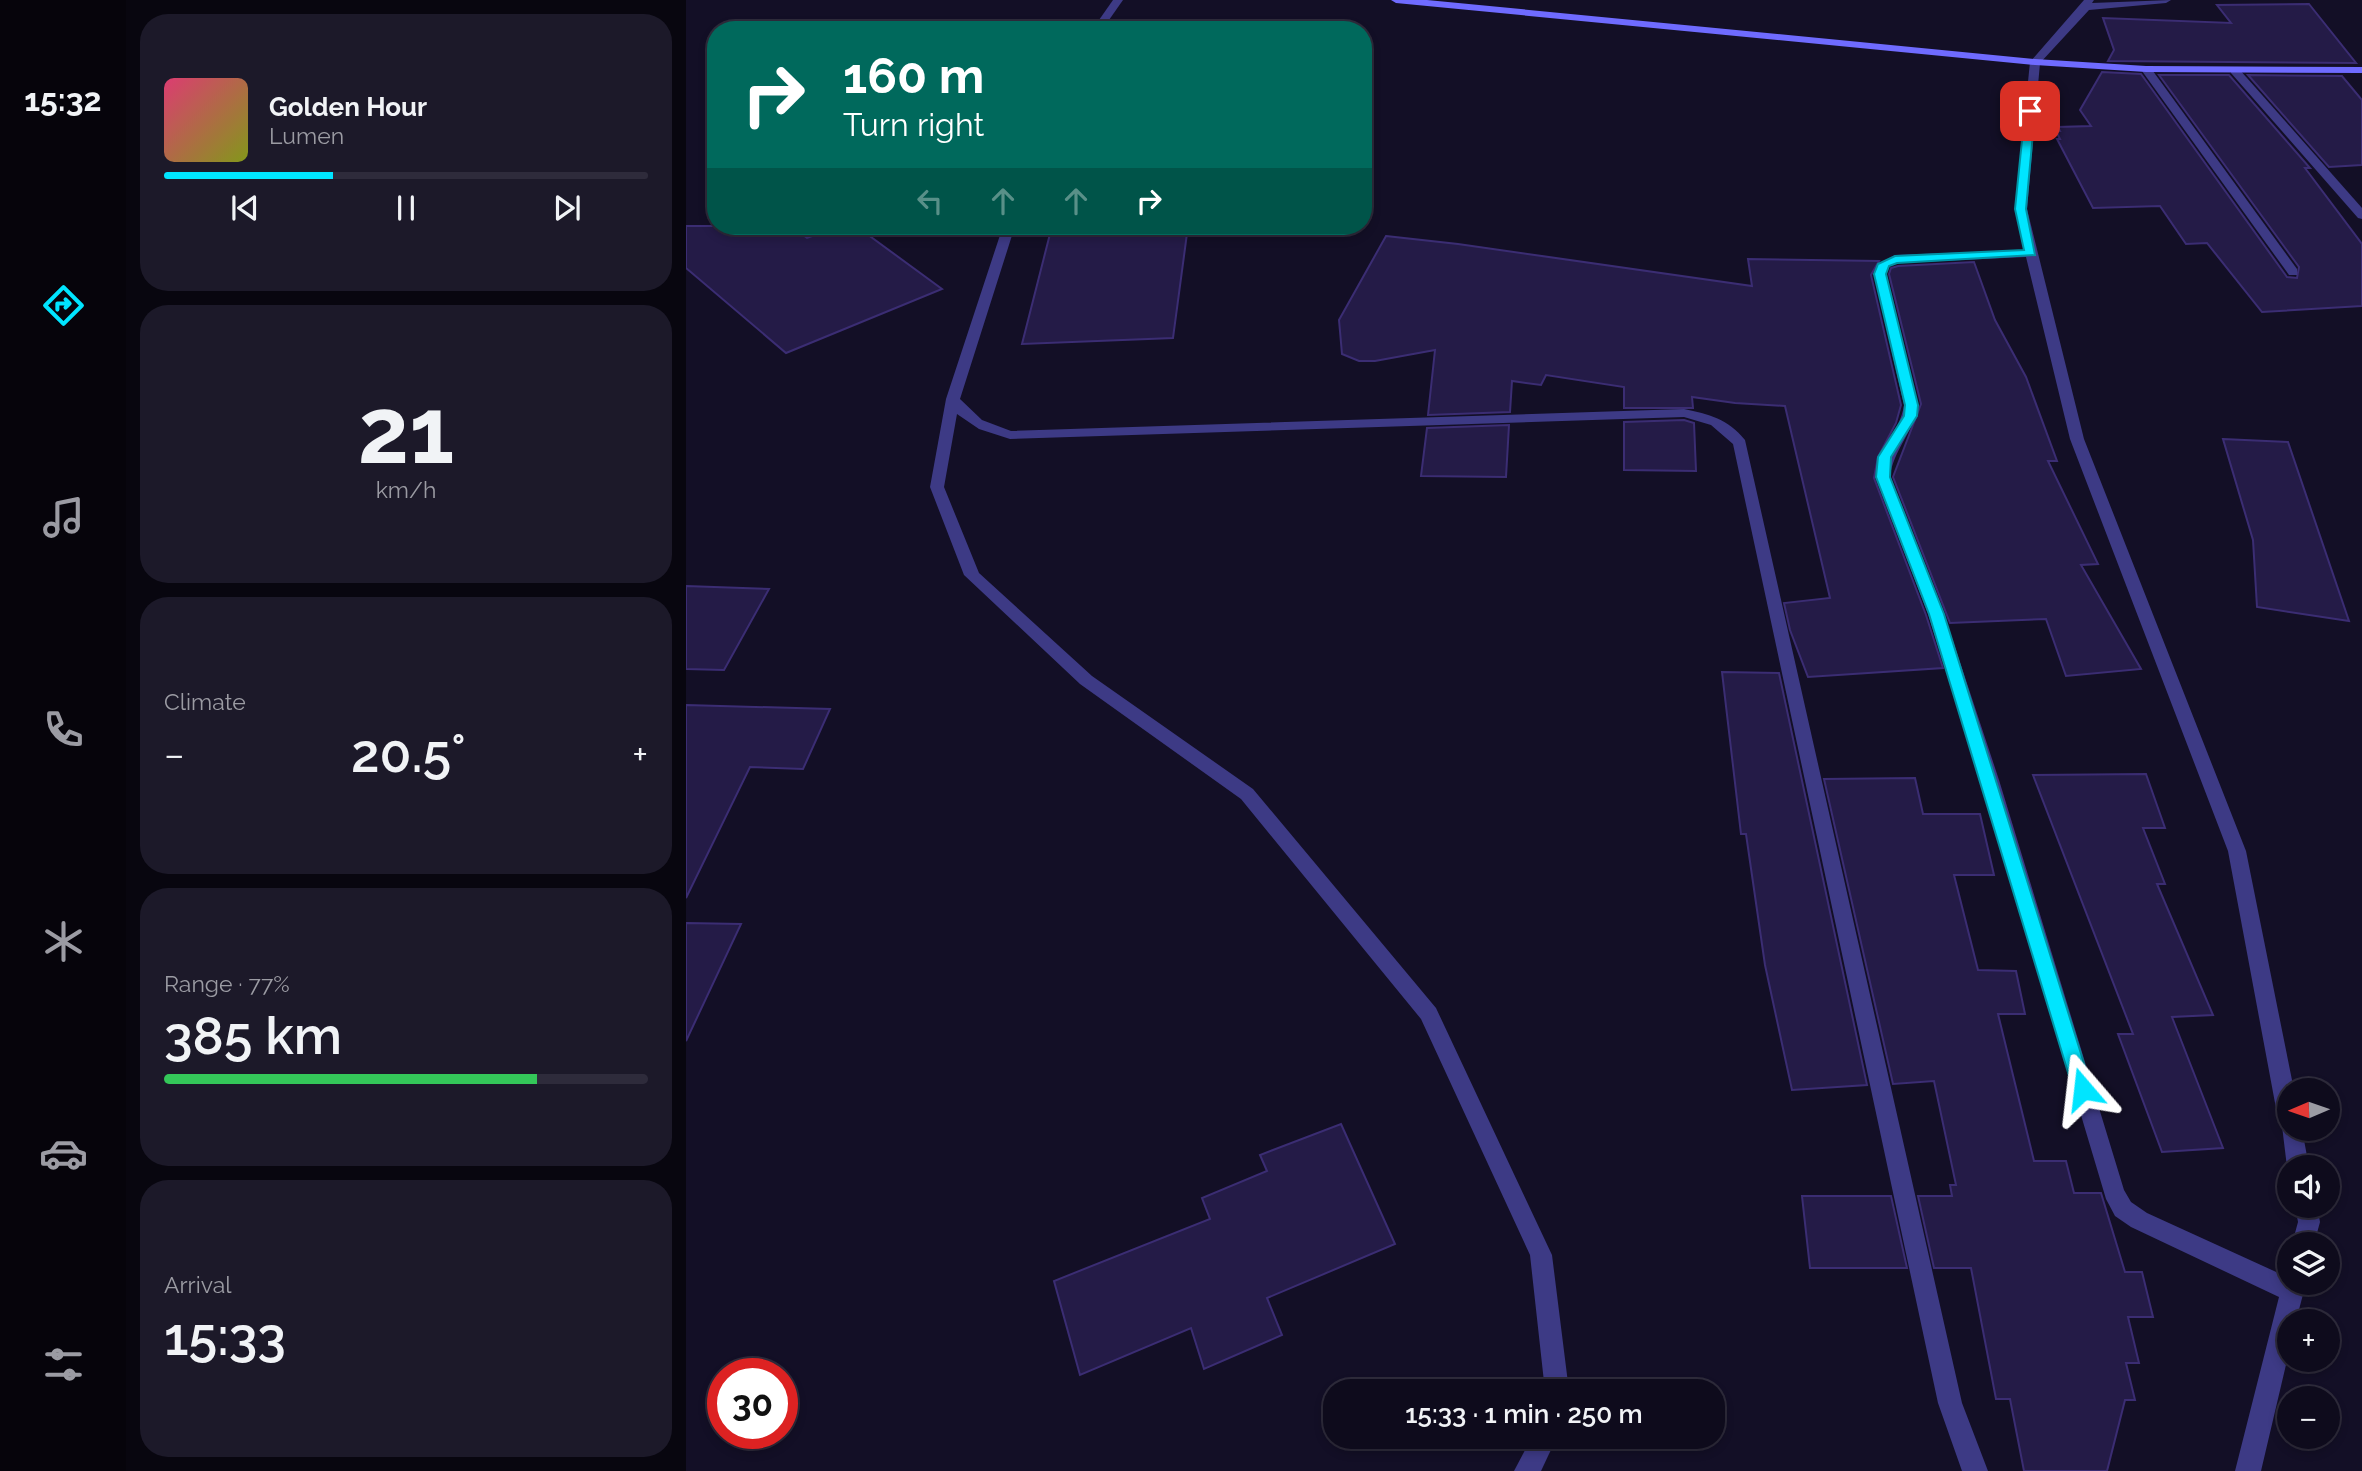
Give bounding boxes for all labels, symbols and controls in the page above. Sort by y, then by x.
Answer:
text: 160 m [843,47,984,104]
icon: right [728,49,819,140]
text: 15:32 [24,81,102,118]
pin [2000,81,2060,141]
text: Golden Hour [269,92,427,122]
icon: arrive [2011,92,2049,130]
text: Turn right [843,106,984,143]
text: Lumen [269,122,344,149]
icon: left [911,182,949,220]
icon: ahead [984,182,1022,220]
icon: ahead [1057,182,1095,220]
icon: right [1130,182,1168,220]
icon: previous [226,189,264,227]
icon: pause [387,189,425,227]
icon: next [548,189,586,227]
icon: directions [39,281,88,330]
text: 21 [358,377,454,484]
text: km/h [376,476,436,503]
icon: music [39,493,88,542]
text: Climate [164,688,246,715]
icon: phone [39,705,88,754]
text: 20.5° [351,723,466,784]
text: − [164,732,184,777]
text: + [632,732,648,777]
icon: climate [39,917,88,966]
text: Range · 77% [164,970,290,997]
text: 385 km [164,1005,342,1066]
position arrow [2046,1052,2120,1126]
north arrow [2277,1078,2340,1141]
map controls [2277,1078,2340,1449]
icon: car [39,1129,88,1178]
button: sound [2277,1155,2340,1218]
button: layers [2277,1232,2340,1295]
text: Arrival [164,1271,231,1298]
text: 15:33 [164,1306,286,1367]
button: + [2277,1309,2340,1372]
icon: filters [39,1340,88,1389]
speed limit sign: 30 [707,1358,798,1449]
button: − [2277,1386,2340,1449]
text: 15:33 · 1 min · 250 m [1405,1399,1643,1429]

